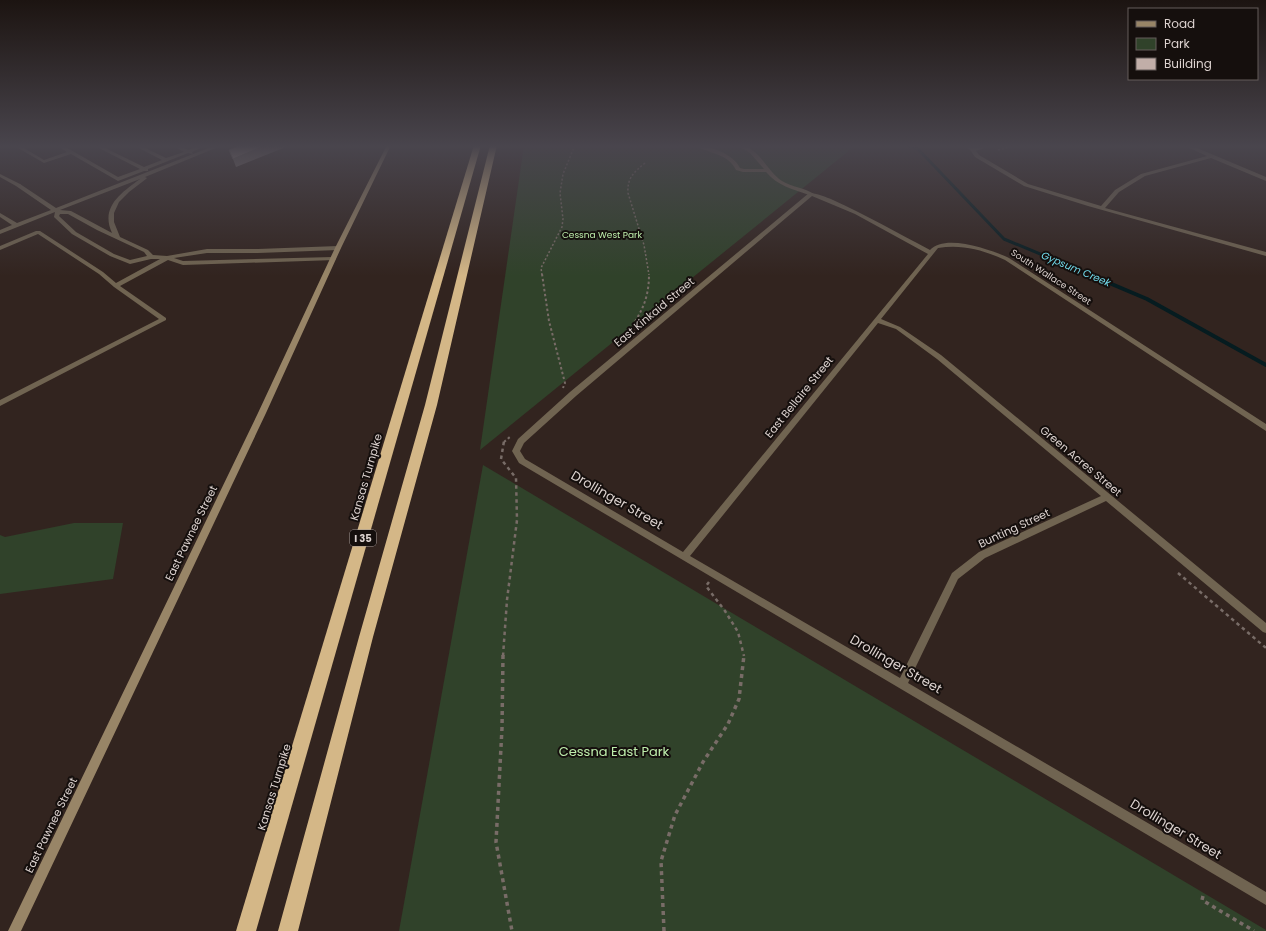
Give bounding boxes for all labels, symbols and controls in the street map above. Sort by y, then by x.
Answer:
legend [1128,8,1258,80]
text: Road [1164,15,1195,32]
text: Park [1164,35,1191,52]
text: Building [1164,55,1212,72]
park label: Cessna West Park [562,229,642,241]
street label: South Wallace Street [1009,247,1093,307]
water label: Gypsum Creek [1039,248,1114,291]
street label: East Kinkaid Street [610,274,698,350]
street label: East Bellaire Street [761,353,837,441]
street label: Green Acres Street [1037,422,1125,500]
street label: Kansas Turnpike [346,432,386,522]
street label: Drollinger Street [567,466,667,534]
street label: East Pawnee Street [161,483,221,583]
street label: Bunting Street [976,504,1052,552]
road number: I 35 [350,530,376,546]
street label: Drollinger Street [846,630,946,698]
street label: Kansas Turnpike [253,742,295,832]
park label: Cessna East Park [559,742,670,761]
street label: East Pawnee Street [21,775,81,875]
street label: Drollinger Street [1127,794,1225,864]

